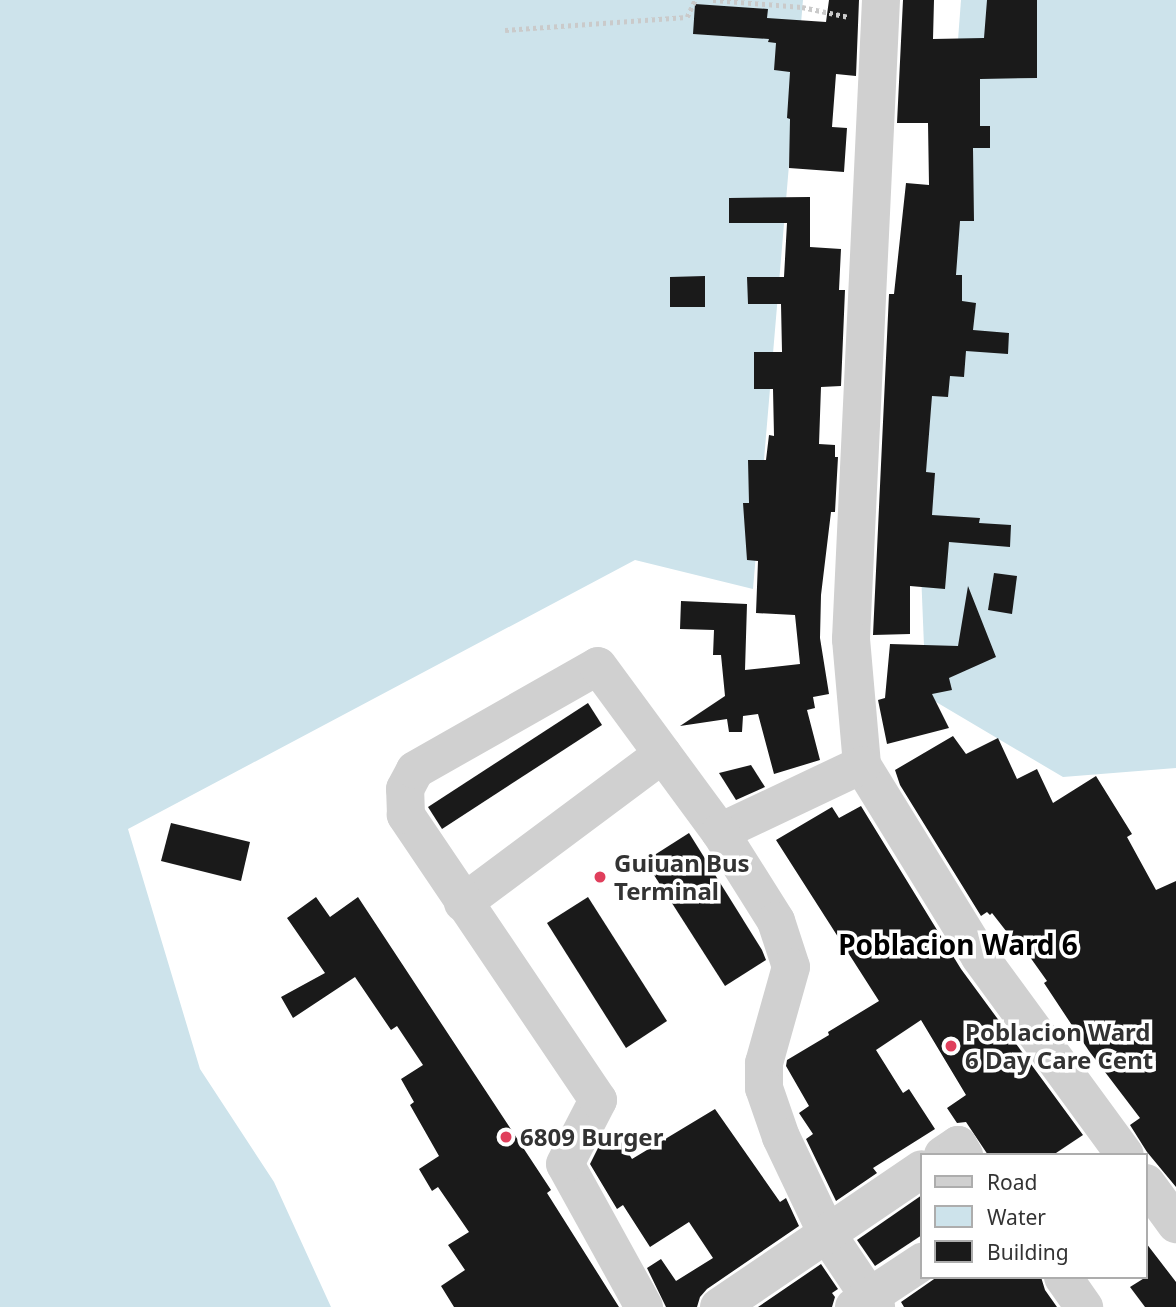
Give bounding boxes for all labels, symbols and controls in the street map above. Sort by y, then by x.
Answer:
place label: Guiuan Bus Terminal [614,849,750,905]
marker: Guiuan Bus Terminal [592,869,608,885]
district label: Poblacion Ward 6 [838,927,1078,961]
place label: Poblacion Ward 6 Day Care Cent [965,1018,1153,1074]
marker: Poblacion Ward 6 Day Care Cent [943,1038,959,1054]
place label: 6809 Burger [520,1123,663,1151]
marker: 6809 Burger [498,1129,514,1145]
legend [920,1153,1148,1279]
text: Road [987,1168,1037,1196]
text: Water [987,1203,1046,1231]
text: Building [987,1238,1069,1266]

